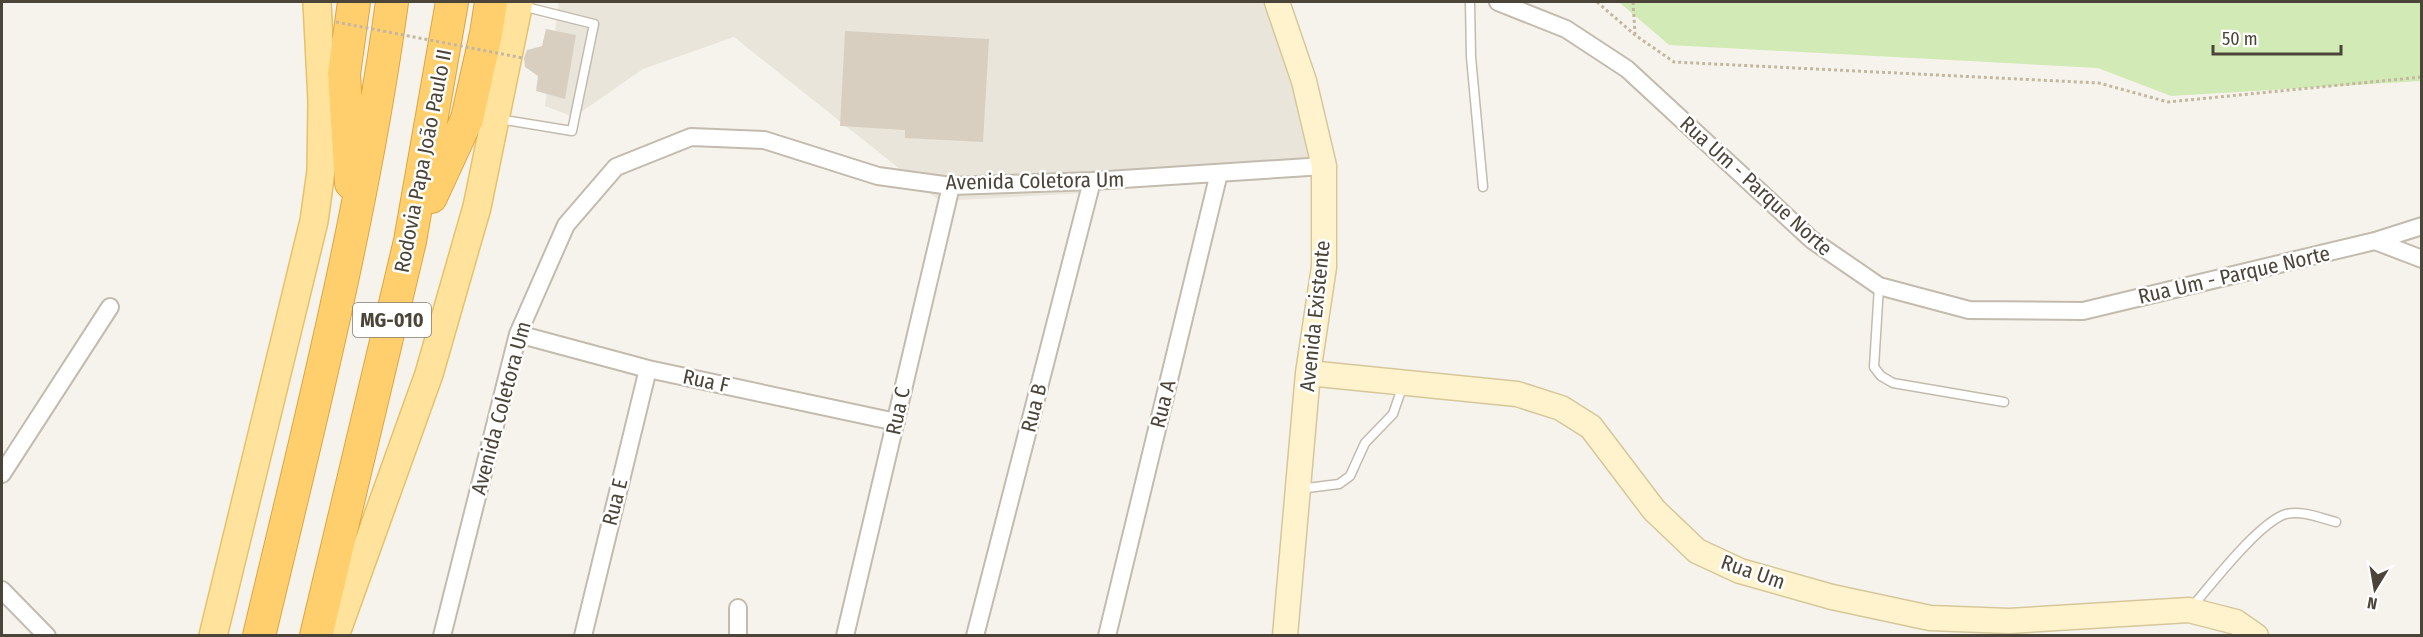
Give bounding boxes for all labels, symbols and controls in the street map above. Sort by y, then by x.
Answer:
scale bar [2213,18,2340,56]
text: 50 m [2222,28,2258,50]
street label: Rodovia Papa João Paulo II [389,47,457,275]
street label: Rua Um - Parque Norte [1674,111,1838,261]
street label: Avenida Coletora Um [945,166,1125,196]
street label: Avenida Existente [1294,239,1336,393]
street label: Rua Um - Parque Norte [2135,240,2333,310]
road number: MG-010 [353,303,431,337]
street label: Avenida Coletora Um [465,318,537,498]
street label: Rua F [680,363,732,399]
street label: Rua A [1144,377,1182,431]
street label: Rua B [1015,381,1053,435]
street label: Rua C [880,384,916,437]
street label: Rua E [597,476,633,528]
street label: Rua Um [1717,549,1789,595]
north arrow [2345,559,2405,619]
text: N [2366,593,2379,613]

